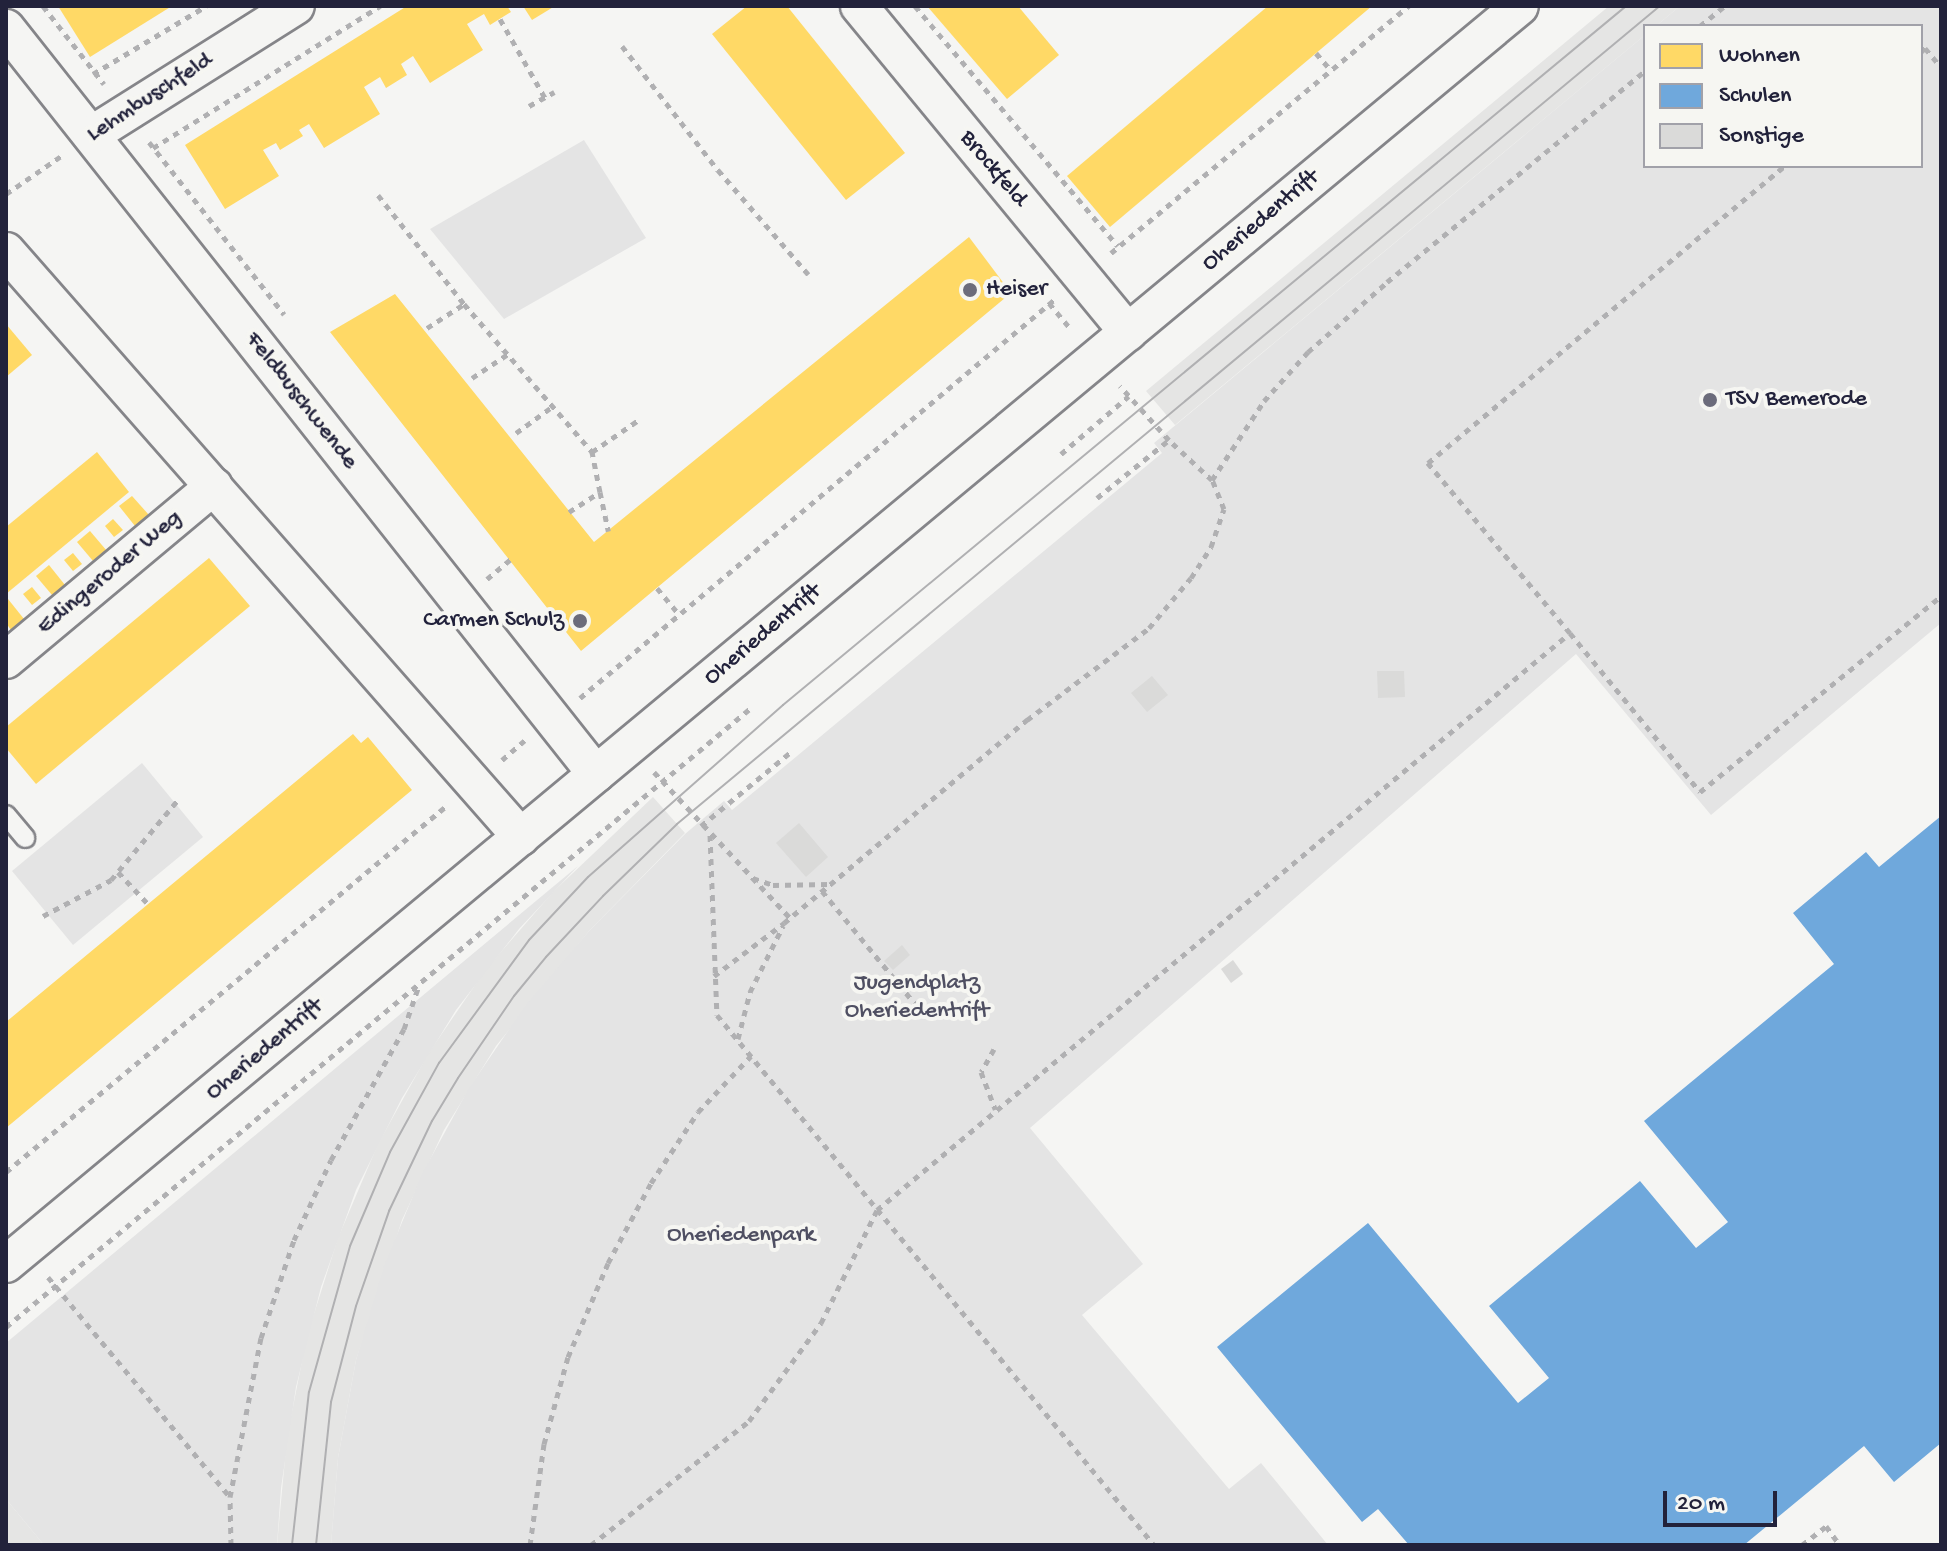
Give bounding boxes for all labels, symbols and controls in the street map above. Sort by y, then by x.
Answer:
legend [1643,24,1923,168]
text: Wohnen [1719,42,1800,71]
street label: Lehmbuschfeld [82,47,218,149]
text: Schulen [1719,82,1792,111]
text: Sonstige [1719,122,1804,151]
street label: Brockfeld [953,125,1033,213]
street label: Oheriedentrift [1196,164,1326,278]
place label: Heiser [986,276,1047,304]
marker: Heiser [961,281,979,299]
street label: Feldbuschwende [238,326,364,476]
place label: TSV Bemerode [1726,386,1867,414]
marker: TSV Bemerode [1701,391,1719,409]
street label: Edingeroder Weg [32,504,188,642]
street label: Oheriedentrift [698,578,828,692]
place label: Carmen Schulz [423,607,564,635]
marker: Carmen Schulz [571,612,589,630]
park label: Jugendplatz Oheriedentrift [845,970,989,1026]
street label: Oheriedentrift [200,993,330,1107]
park label: Oheriedenpark [667,1222,815,1250]
scale bar [1667,1475,1781,1525]
text: 20 m [1677,1490,1725,1519]

